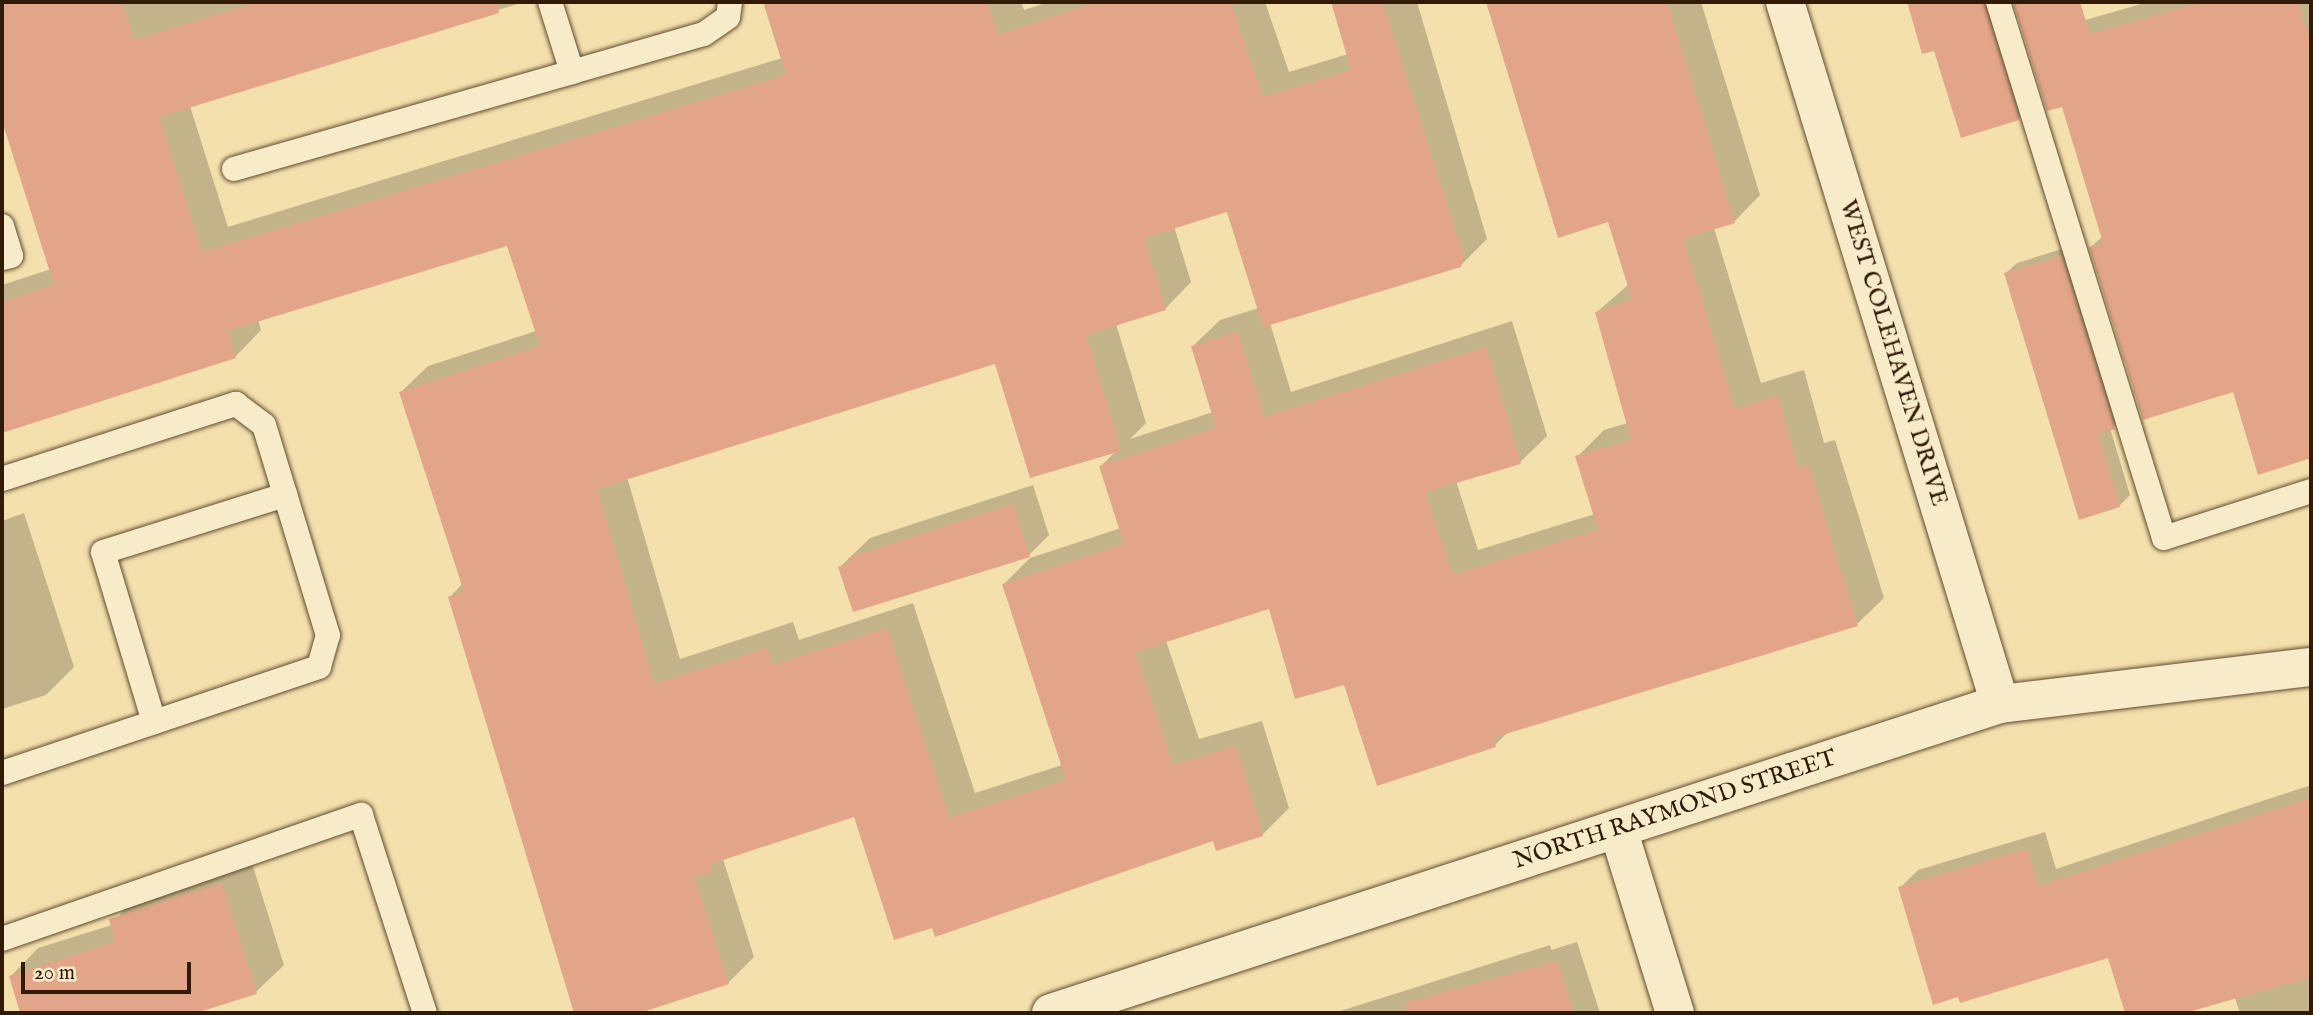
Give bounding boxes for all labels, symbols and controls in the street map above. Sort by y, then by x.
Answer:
street label: WEST COLEHAVEN DRIVE [1833,196,1953,510]
street label: NORTH RAYMOND STREET [1510,744,1840,876]
scale bar [24,948,194,992]
text: 20 m [34,960,75,987]

